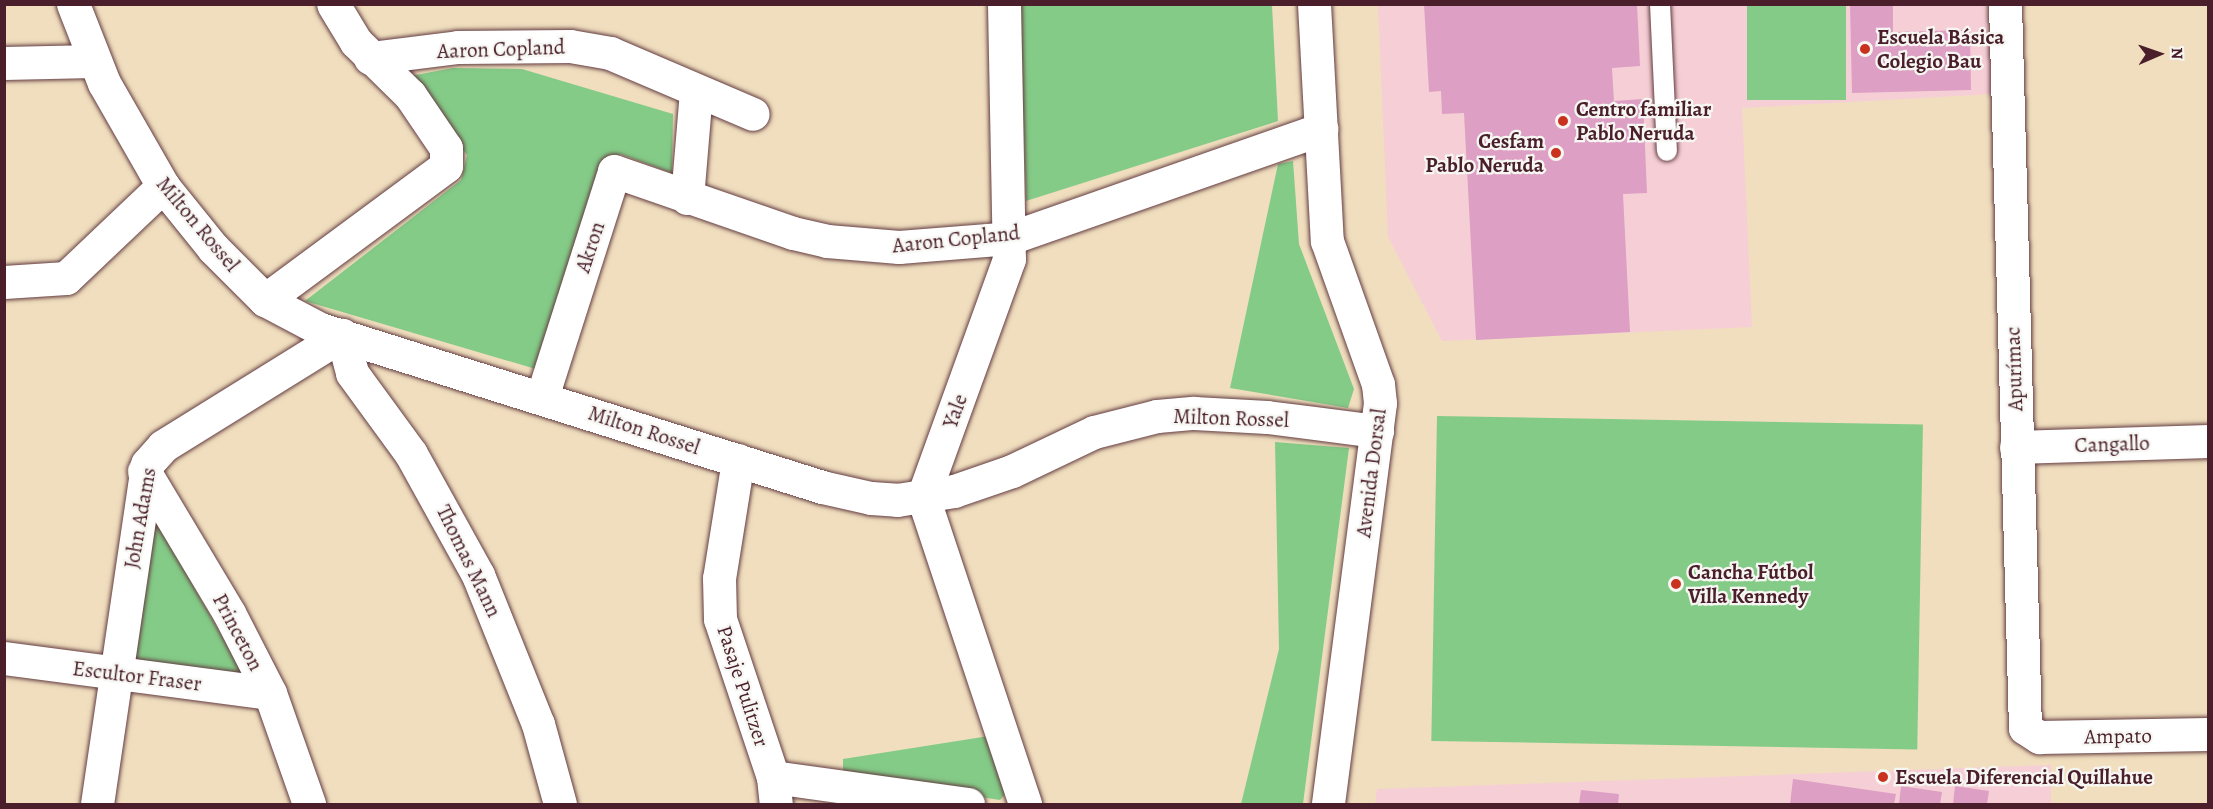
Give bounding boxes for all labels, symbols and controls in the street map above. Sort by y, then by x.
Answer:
place label: Escuela Básica Colegio Bau [1877,24,2004,74]
north arrow [2129,24,2189,84]
street label: Aaron Copland [437,34,565,64]
marker: Escuela Básica Colegio Bau [1858,42,1872,56]
text: N [2166,47,2188,60]
place label: Centro familiar Pablo Neruda [1576,96,1711,146]
marker: Centro familiar Pablo Neruda [1554,112,1572,130]
place label: Cesfam Pablo Neruda [1425,128,1544,178]
marker: Cesfam Pablo Neruda [1549,146,1563,160]
street label: Milton Rossel [151,172,245,276]
street label: Akron [570,218,610,276]
street label: Aaron Copland [891,220,1021,258]
street label: Apurímac [2000,326,2028,412]
street label: Yale [937,391,973,431]
street label: Milton Rossel [585,400,703,460]
street label: Milton Rossel [1173,403,1289,433]
street label: Avenida Dorsal [1351,407,1391,539]
street label: Cangallo [2074,430,2150,458]
street label: John Adams [119,465,161,571]
street label: Thomas Mann [431,501,507,621]
place label: Cancha Fútbol Villa Kennedy [1688,559,1814,609]
marker: Cancha Fútbol Villa Kennedy [1669,577,1683,591]
street label: Princeton [207,589,269,675]
street label: Pasaje Pulitzer [712,622,774,750]
street label: Escultor Fraser [71,656,203,696]
street label: Ampato [2084,723,2152,749]
place label: Escuela Diferencial Quillahue [1895,764,2153,790]
marker: Escuela Diferencial Quillahue [1876,770,1890,784]

